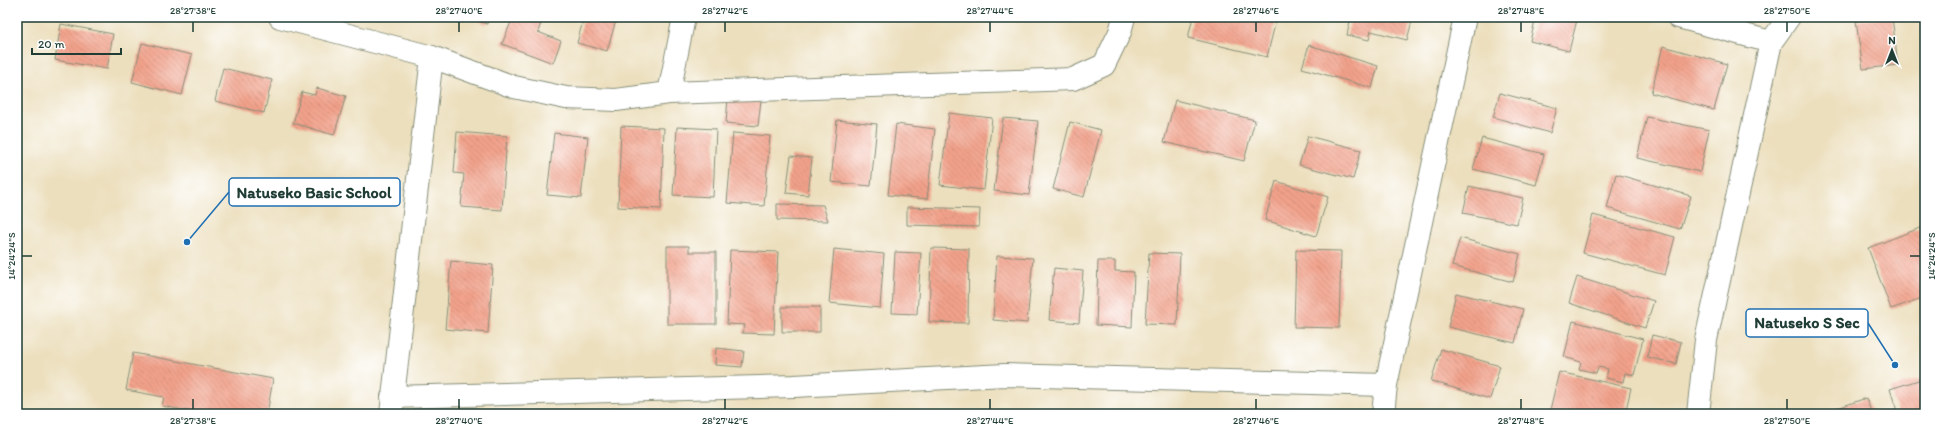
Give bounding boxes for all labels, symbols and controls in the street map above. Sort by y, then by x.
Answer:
text: 28°27'38"E [170,4,216,17]
text: 28°27'40"E [435,4,483,17]
text: 28°27'42"E [702,4,749,17]
text: 28°27'44"E [967,4,1014,17]
text: 28°27'46"E [1233,4,1280,17]
text: 28°27'48"E [1498,4,1545,17]
text: 28°27'50"E [1764,4,1811,17]
scale bar [32,30,121,56]
north arrow [1872,30,1912,70]
text: N [1888,34,1896,47]
text: 20 m [38,37,65,51]
callout: Natuseko Basic School [229,178,400,206]
text: Natuseko Basic School [237,183,392,202]
text: 14°24'24"S [5,232,18,280]
text: 14°24'24"S [1925,232,1938,280]
callout: Natuseko S Sec [1746,309,1868,337]
text: Natuseko S Sec [1754,313,1860,332]
text: 28°27'38"E [170,414,216,427]
text: 28°27'40"E [435,414,483,427]
text: 28°27'42"E [702,414,749,427]
text: 28°27'44"E [967,414,1014,427]
text: 28°27'46"E [1233,414,1280,427]
text: 28°27'48"E [1498,414,1545,427]
text: 28°27'50"E [1764,414,1811,427]

